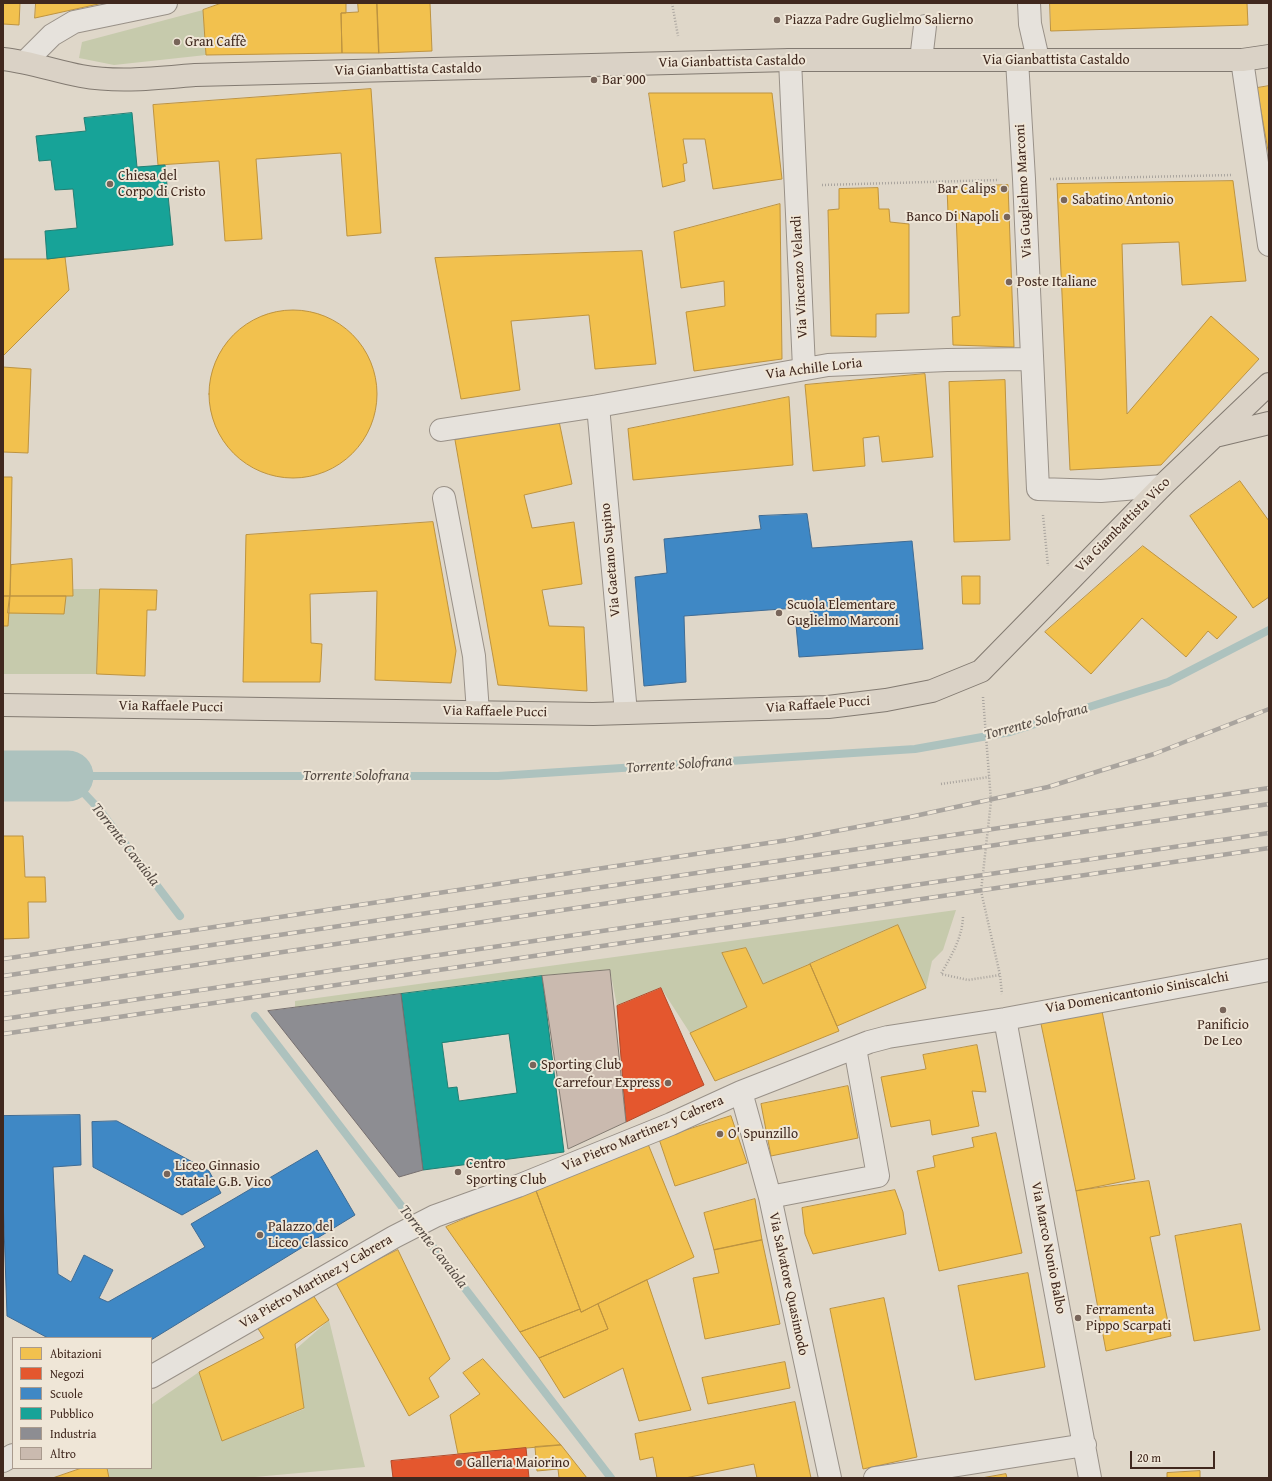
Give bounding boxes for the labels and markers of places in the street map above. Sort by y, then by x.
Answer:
place label: Piazza Padre Guglielmo Salierno [785,12,973,28]
marker: Piazza Padre Guglielmo Salierno [772,15,782,25]
place label: Gran Caffè [185,34,246,50]
marker: Gran Caffè [172,37,182,47]
place label: Bar 900 [602,72,646,88]
marker: Bar 900 [589,75,599,85]
place label: Chiesa del Corpo di Cristo [118,168,206,200]
marker: Chiesa del Corpo di Cristo [105,179,115,189]
place label: Bar Calips [937,181,996,197]
marker: Bar Calips [999,184,1009,194]
place label: Sabatino Antonio [1072,192,1174,208]
marker: Sabatino Antonio [1059,195,1069,205]
place label: Banco Di Napoli [906,209,999,225]
marker: Banco Di Napoli [1002,212,1012,222]
place label: Poste Italiane [1017,274,1097,290]
marker: Poste Italiane [1004,277,1014,287]
place label: Scuola Elementare Guglielmo Marconi [787,597,899,630]
marker: Scuola Elementare Guglielmo Marconi [774,608,784,618]
marker: Panificio De Leo [1218,1005,1228,1015]
place label: Panificio De Leo [1197,1017,1249,1050]
place label: Sporting Club [541,1057,621,1073]
marker: Sporting Club [528,1060,538,1070]
place label: Carrefour Express [555,1075,660,1091]
marker: Carrefour Express [663,1078,673,1088]
place label: O' Spunzillo [728,1126,798,1142]
marker: O' Spunzillo [715,1129,725,1139]
place label: Centro Sporting Club [466,1156,546,1188]
place label: Liceo Ginnasio Statale G.B. Vico [175,1158,271,1190]
marker: Centro Sporting Club [453,1167,463,1177]
marker: Liceo Ginnasio Statale G.B. Vico [162,1169,172,1179]
place label: Palazzo del Liceo Classico [268,1219,348,1252]
marker: Palazzo del Liceo Classico [255,1230,265,1240]
place label: Ferramenta Pippo Scarpati [1086,1302,1171,1334]
marker: Ferramenta Pippo Scarpati [1073,1313,1083,1323]
place label: Galleria Maiorino [467,1455,570,1471]
marker: Galleria Maiorino [454,1458,464,1468]

